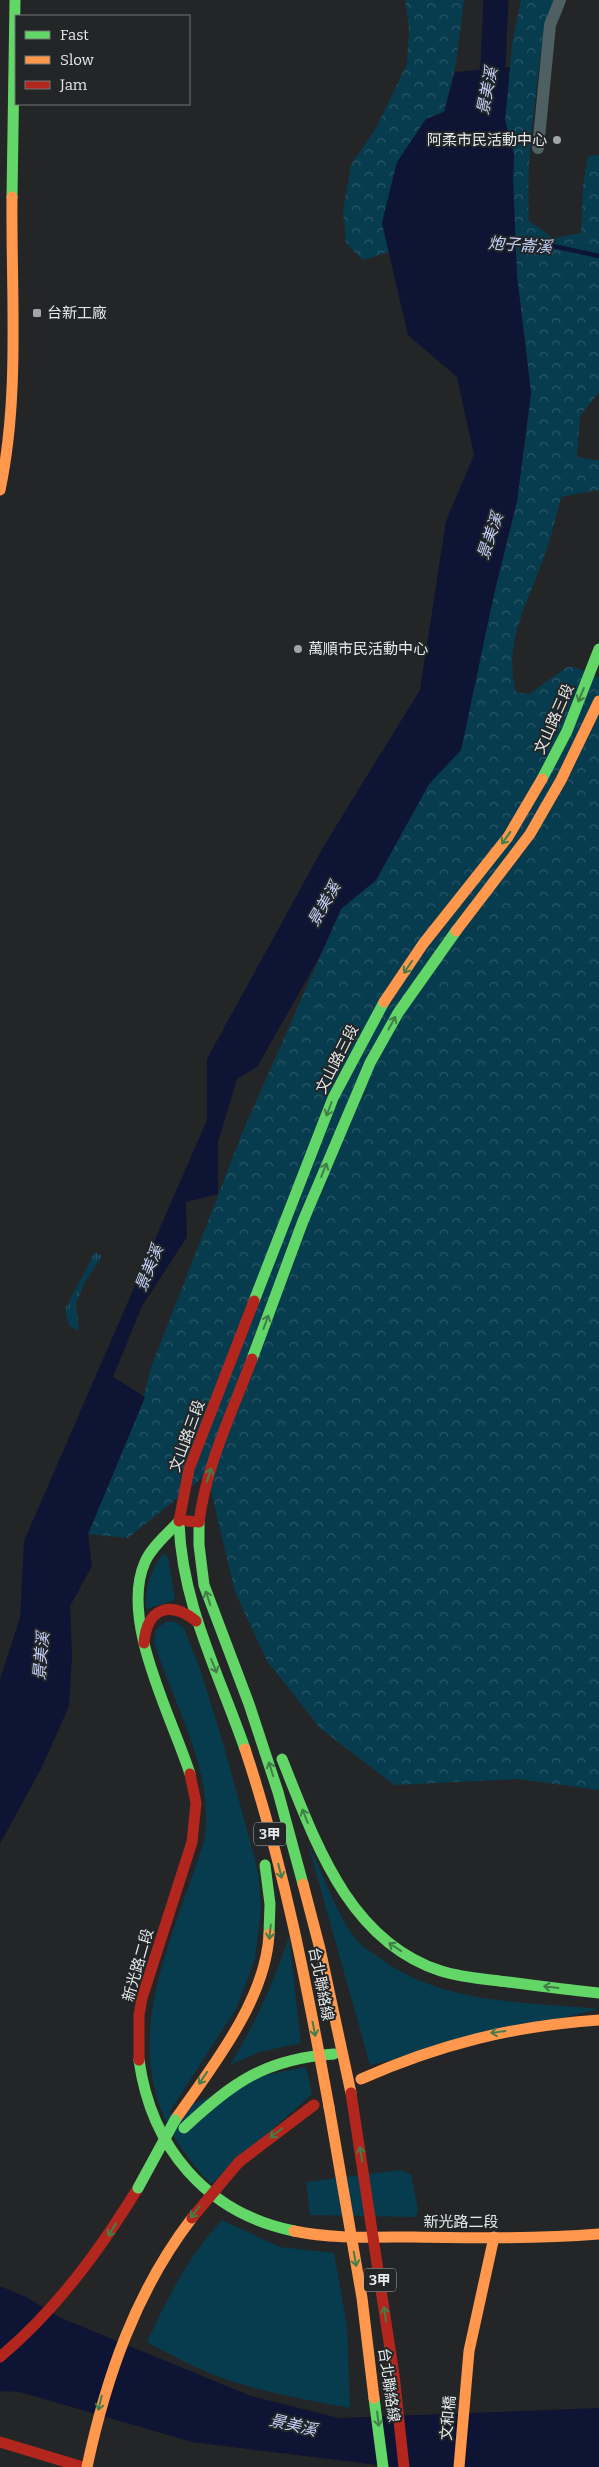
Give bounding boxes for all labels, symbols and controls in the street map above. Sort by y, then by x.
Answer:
legend [15,15,190,105]
text: Fast [60,26,89,44]
text: Slow [60,51,95,69]
water label: 景美溪 [473,64,501,116]
text: Jam [59,76,88,94]
place label: 阿柔市民活動中心 [427,131,547,149]
marker: 阿柔市民活動中心 [551,134,563,146]
water label: 炮子崙溪 [487,233,555,257]
place label: 台新工廠 [47,304,107,322]
marker: 台新工廠 [31,307,43,319]
water label: 景美溪 [473,508,507,562]
place label: 萬順市民活動中心 [308,640,428,658]
marker: 萬順市民活動中心 [292,643,304,655]
street label: 文山路三段 [531,681,577,757]
one-way arrow [576,687,585,702]
one-way arrow [501,831,511,845]
water label: 景美溪 [304,877,345,930]
one-way arrow [403,960,413,974]
one-way arrow [387,1016,397,1031]
street label: 文山路三段 [312,1021,362,1097]
one-way arrow [323,1101,333,1116]
one-way arrow [320,1163,329,1178]
water label: 景美溪 [131,1240,168,1294]
one-way arrow [262,1315,271,1331]
street label: 文山路三段 [166,1398,208,1474]
one-way arrow [205,1467,214,1483]
one-way arrow [203,1590,212,1606]
water label: 景美溪 [29,1629,53,1681]
one-way arrow [210,1658,219,1673]
one-way arrow [266,1762,275,1778]
one-way arrow [300,1809,309,1824]
road number: 3甲 [254,1822,286,1846]
one-way arrow [276,1862,285,1878]
one-way arrow [265,1923,274,1939]
street label: 新光路二段 [119,1926,157,2004]
one-way arrow [389,1942,403,1952]
street label: 台北聯絡線 [305,1945,337,2023]
one-way arrow [543,1982,559,1992]
one-way arrow [310,2021,320,2037]
one-way arrow [491,2027,507,2037]
one-way arrow [198,2070,208,2084]
one-way arrow [270,2127,283,2138]
one-way arrow [356,2146,366,2162]
one-way arrow [190,2205,201,2218]
street label: 新光路二段 [423,2213,499,2231]
one-way arrow [107,2222,117,2236]
one-way arrow [350,2250,360,2266]
road number: 3甲 [364,2268,396,2292]
one-way arrow [380,2307,390,2323]
street label: 台北聯絡線 [375,2347,403,2423]
one-way arrow [95,2395,104,2411]
street label: 文和橋 [437,2395,459,2441]
water label: 景美溪 [267,2410,320,2440]
one-way arrow [373,2411,383,2427]

